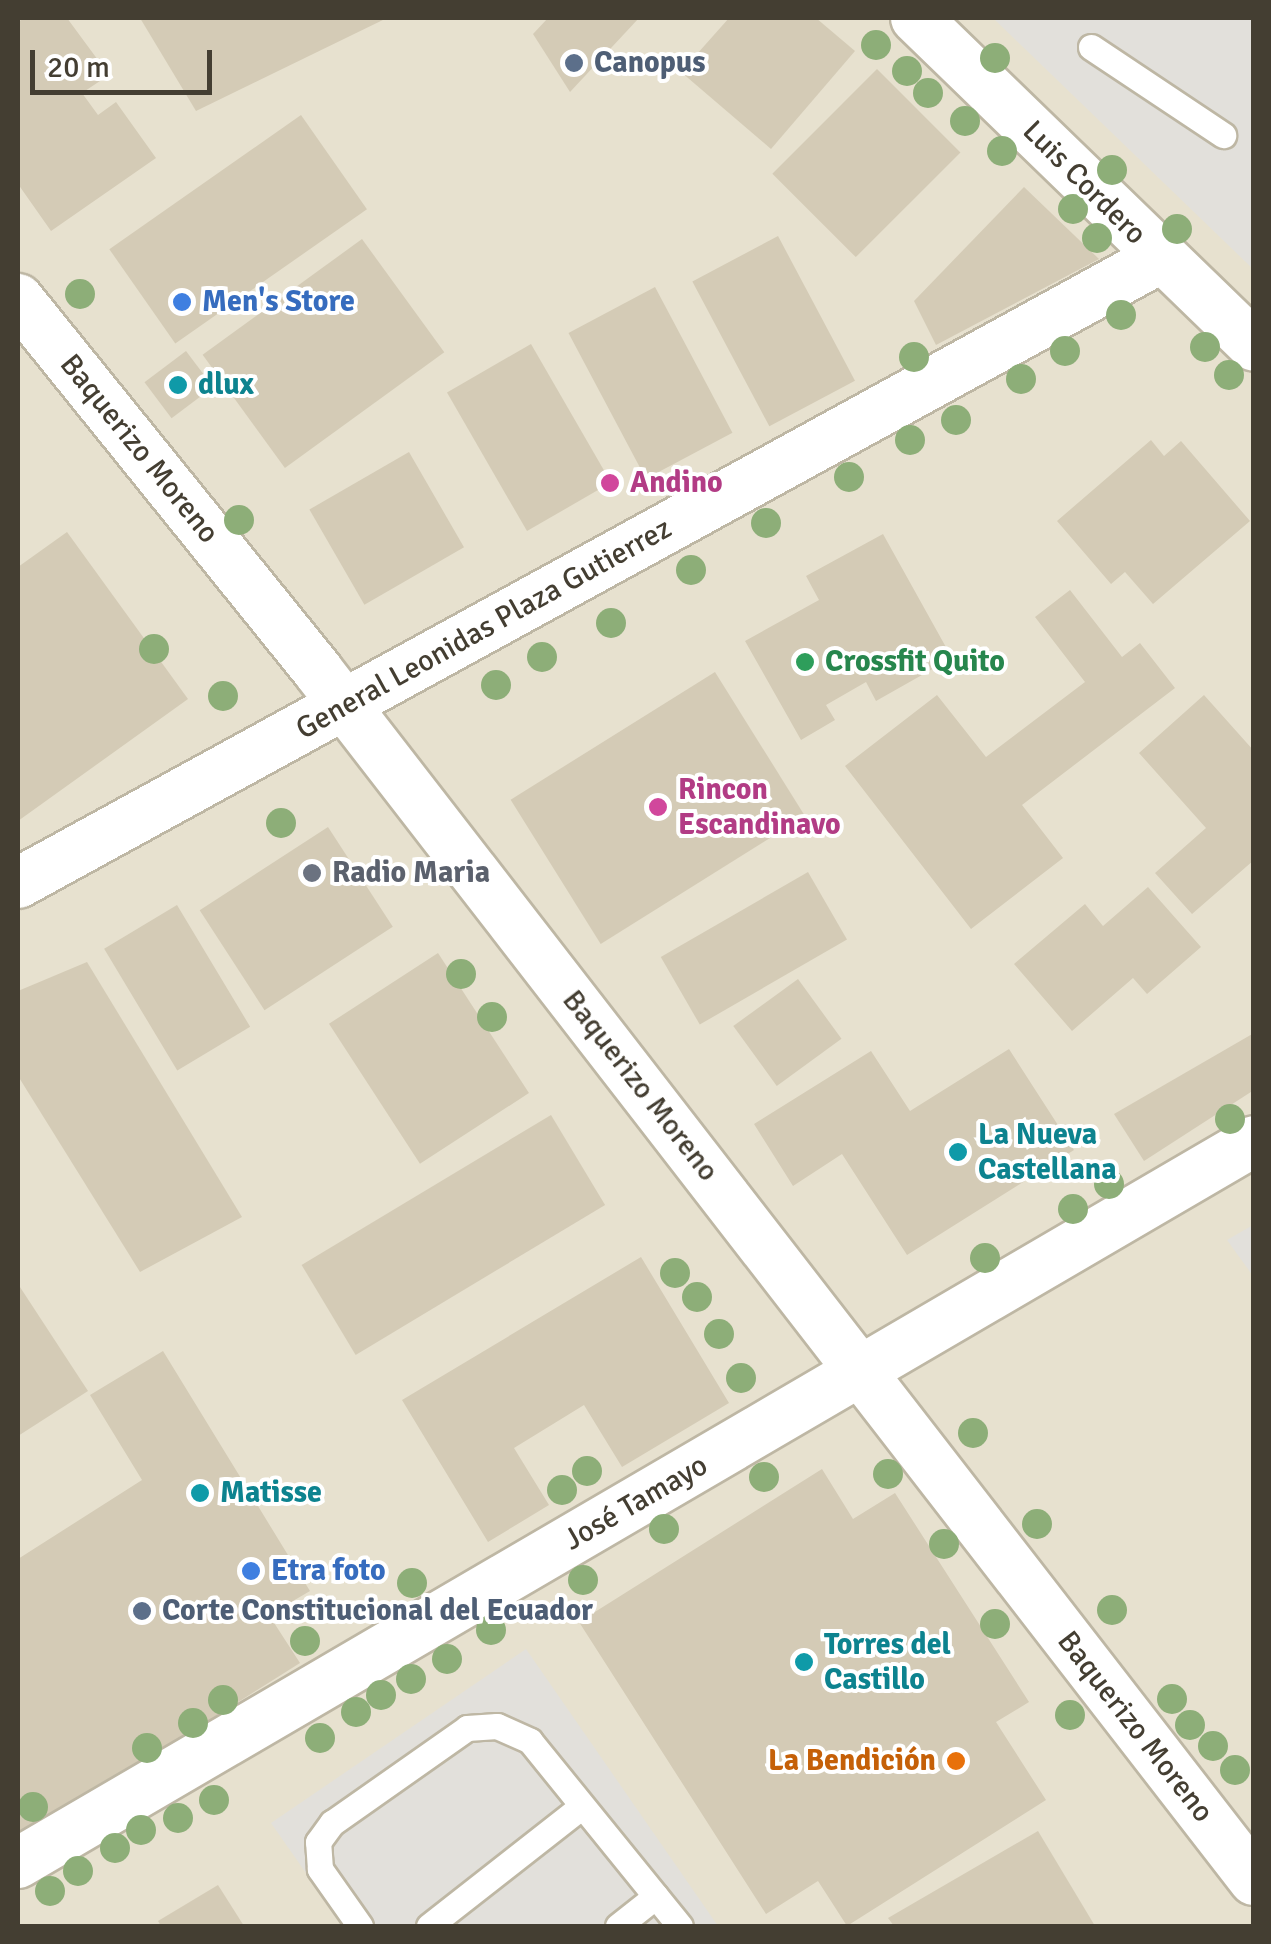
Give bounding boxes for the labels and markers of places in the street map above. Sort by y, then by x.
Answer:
place label: Canopus [594,45,706,81]
marker: Canopus [563,52,585,74]
place label: Men's Store [202,284,355,320]
marker: Men's Store [171,291,193,313]
place label: dlux [198,367,254,403]
marker: dlux [167,374,189,396]
place label: Andino [630,465,723,501]
marker: Andino [599,472,621,494]
place label: Crossfit Quito [825,644,1005,680]
marker: Crossfit Quito [794,651,816,673]
place label: Rincon Escandinavo [678,772,841,842]
marker: Rincon Escandinavo [647,796,669,818]
place label: Radio Maria [332,855,490,891]
marker: Radio Maria [301,862,323,884]
place label: La Nueva Castellana [978,1117,1117,1188]
marker: La Nueva Castellana [947,1141,969,1163]
place label: Matisse [220,1475,322,1511]
marker: Matisse [189,1482,211,1504]
place label: Etra foto [271,1553,386,1589]
marker: Etra foto [240,1560,262,1582]
place label: Corte Constitucional del Ecuador [162,1593,593,1629]
marker: Corte Constitucional del Ecuador [131,1600,153,1622]
place label: Torres del Castillo [824,1627,951,1698]
marker: Torres del Castillo [793,1651,815,1673]
place label: La Bendición [768,1743,936,1779]
marker: La Bendición [945,1750,967,1772]

